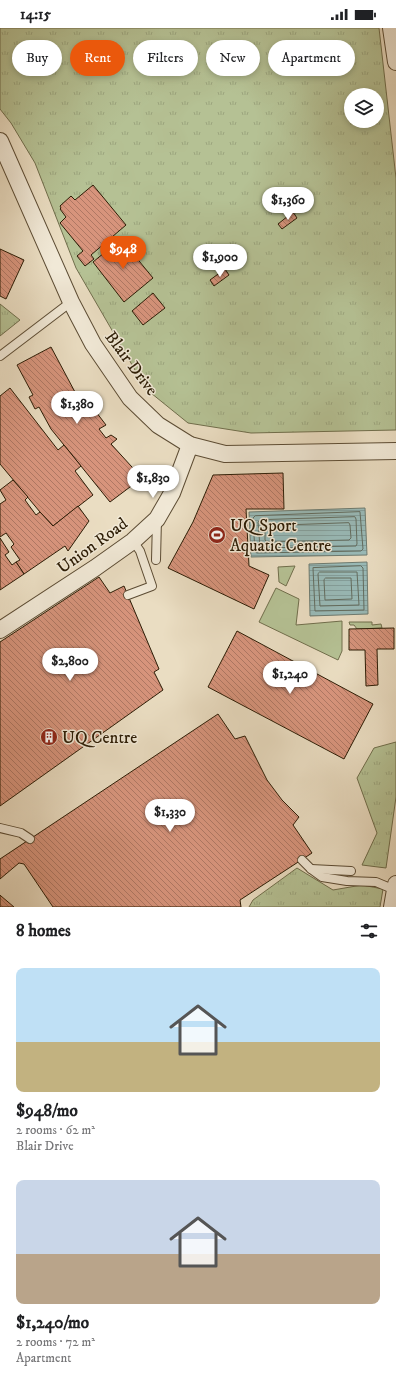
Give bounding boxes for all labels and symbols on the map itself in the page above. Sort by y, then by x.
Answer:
pin: $1,360 [255,187,321,221]
pin: $948 [99,236,147,270]
pin: $1,900 [187,244,253,278]
street label: Blair Drive [100,327,163,400]
pin: $1,380 [44,391,110,425]
pin: $1,830 [120,465,186,499]
street label: Union Road [53,512,133,579]
place label: UQ Sport Aquatic Centre [230,515,331,557]
sports icon: UQ Sport Aquatic Centre [207,525,227,545]
pin: $2,800 [37,648,103,682]
pin: $1,240 [257,661,323,695]
building icon: UQ Centre [39,727,59,747]
place label: UQ Centre [62,727,137,749]
pin: $1,330 [137,799,203,833]

